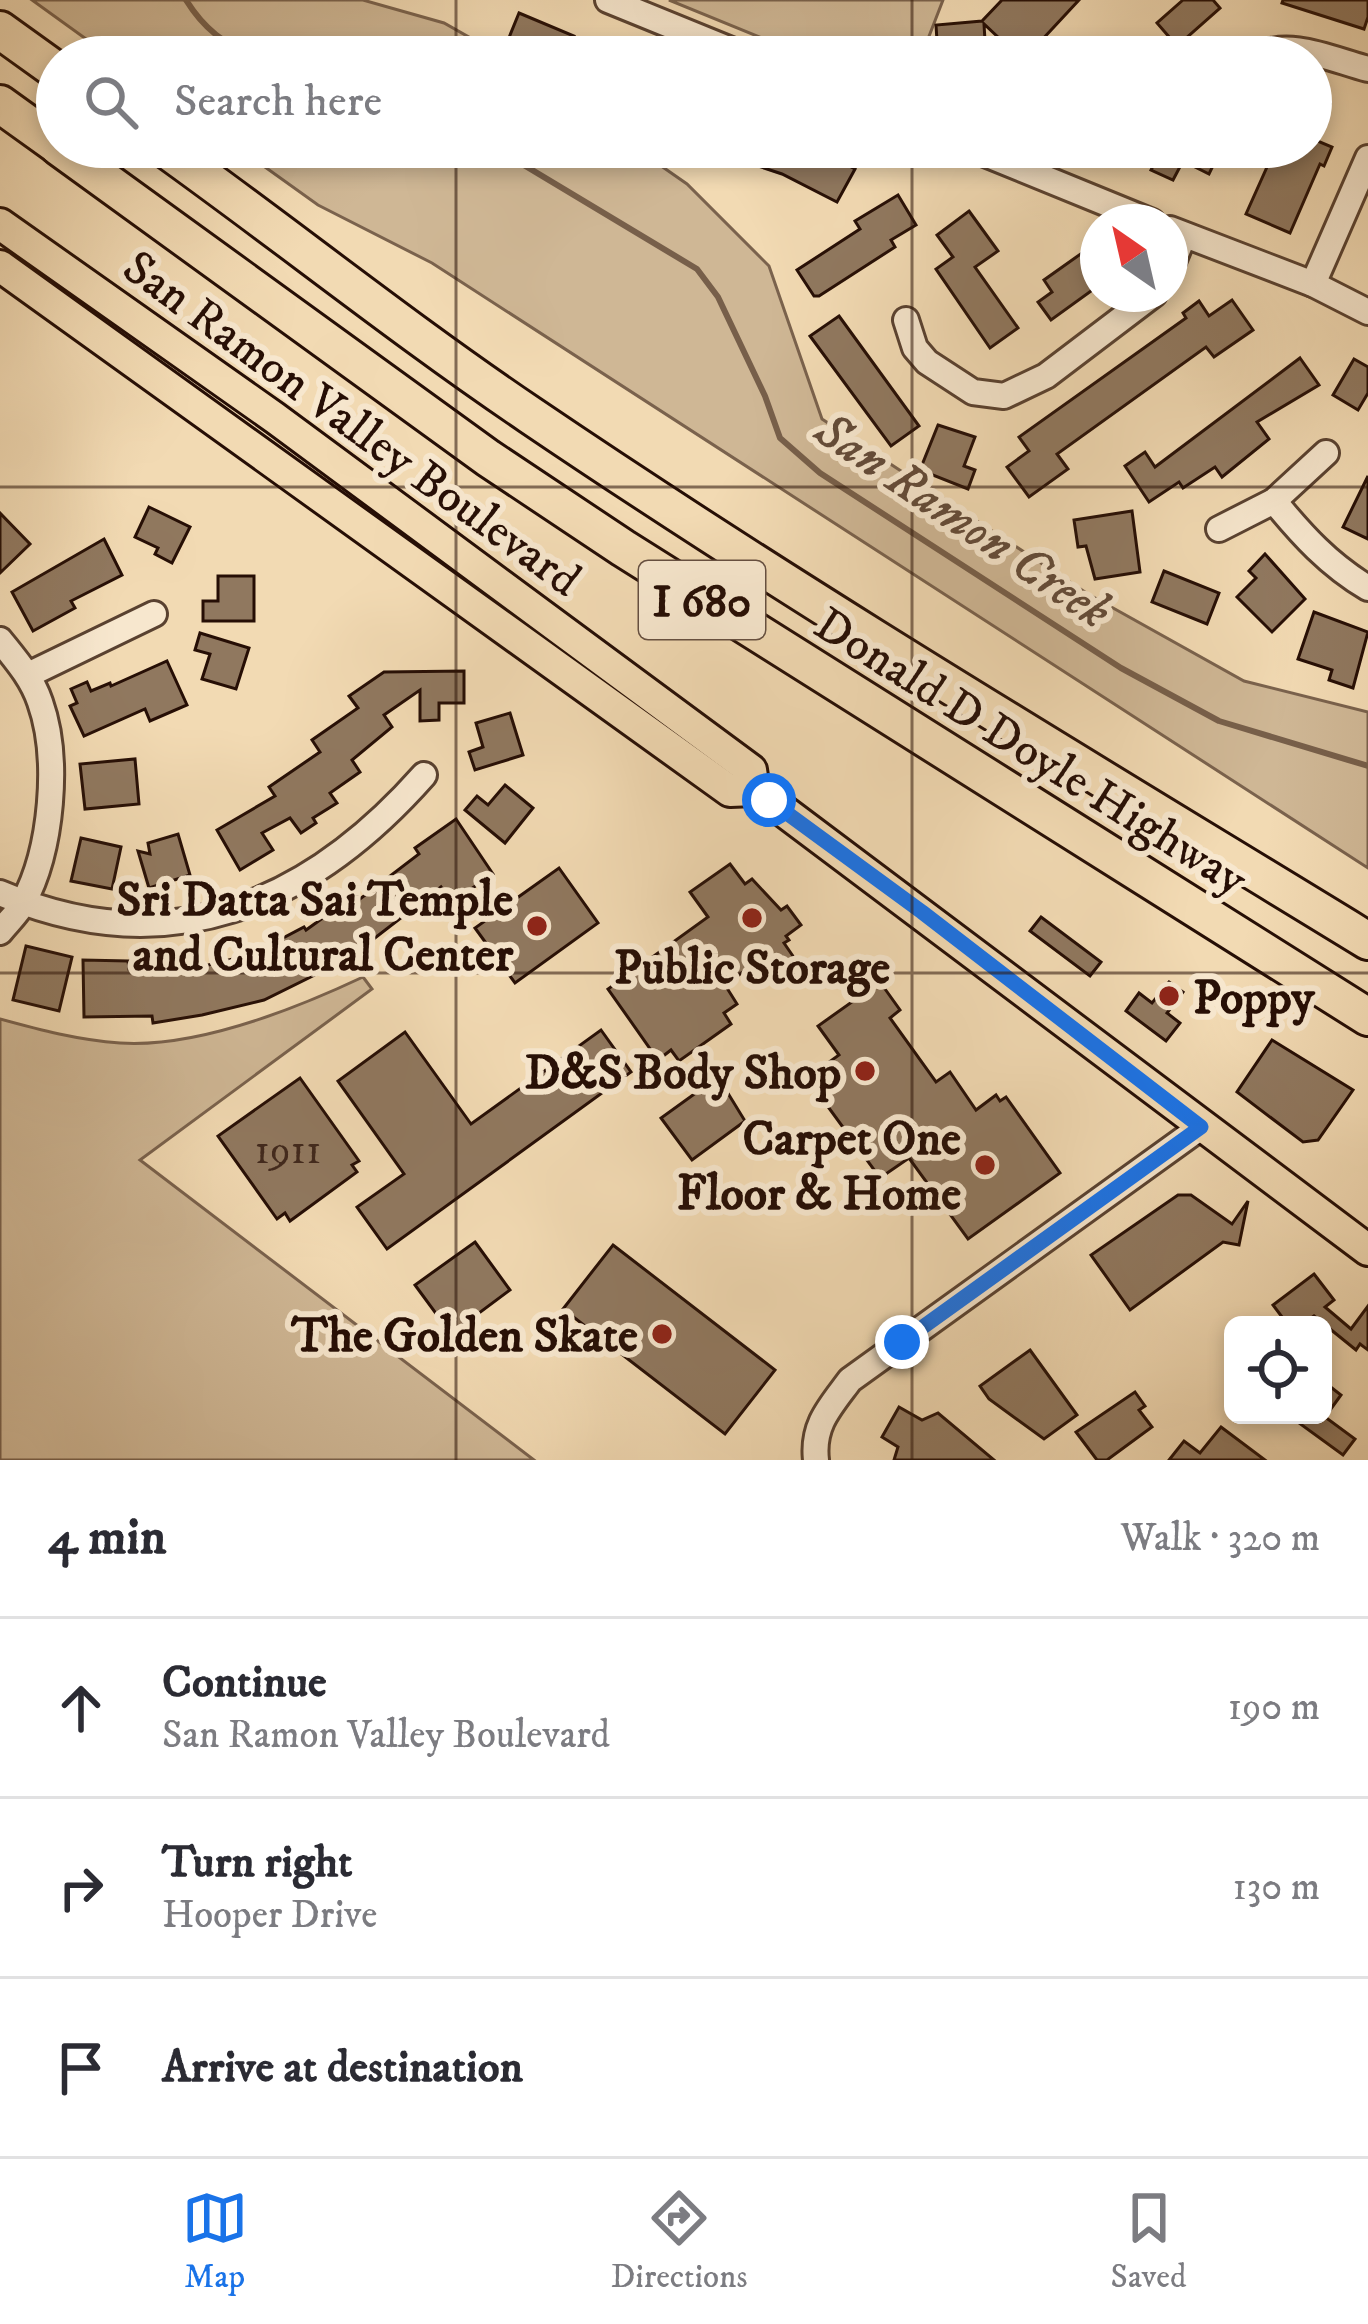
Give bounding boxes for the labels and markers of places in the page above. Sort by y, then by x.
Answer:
place label: Sri Datta Sai Temple and Cultural Center [116,871,514,986]
marker: Public Storage [739,905,765,931]
marker: Sri Datta Sai Temple and Cultural Center [524,913,550,939]
place label: Public Storage [614,939,890,999]
place label: Poppy [1193,969,1316,1029]
marker: Poppy [1156,983,1182,1009]
place label: D&S Body Shop [525,1044,841,1104]
marker: D&S Body Shop [852,1058,878,1084]
place label: Carpet One Floor & Home [677,1110,961,1225]
marker: Carpet One Floor & Home [972,1152,998,1178]
place label: The Golden Skate [291,1307,638,1367]
marker: The Golden Skate [649,1321,675,1347]

